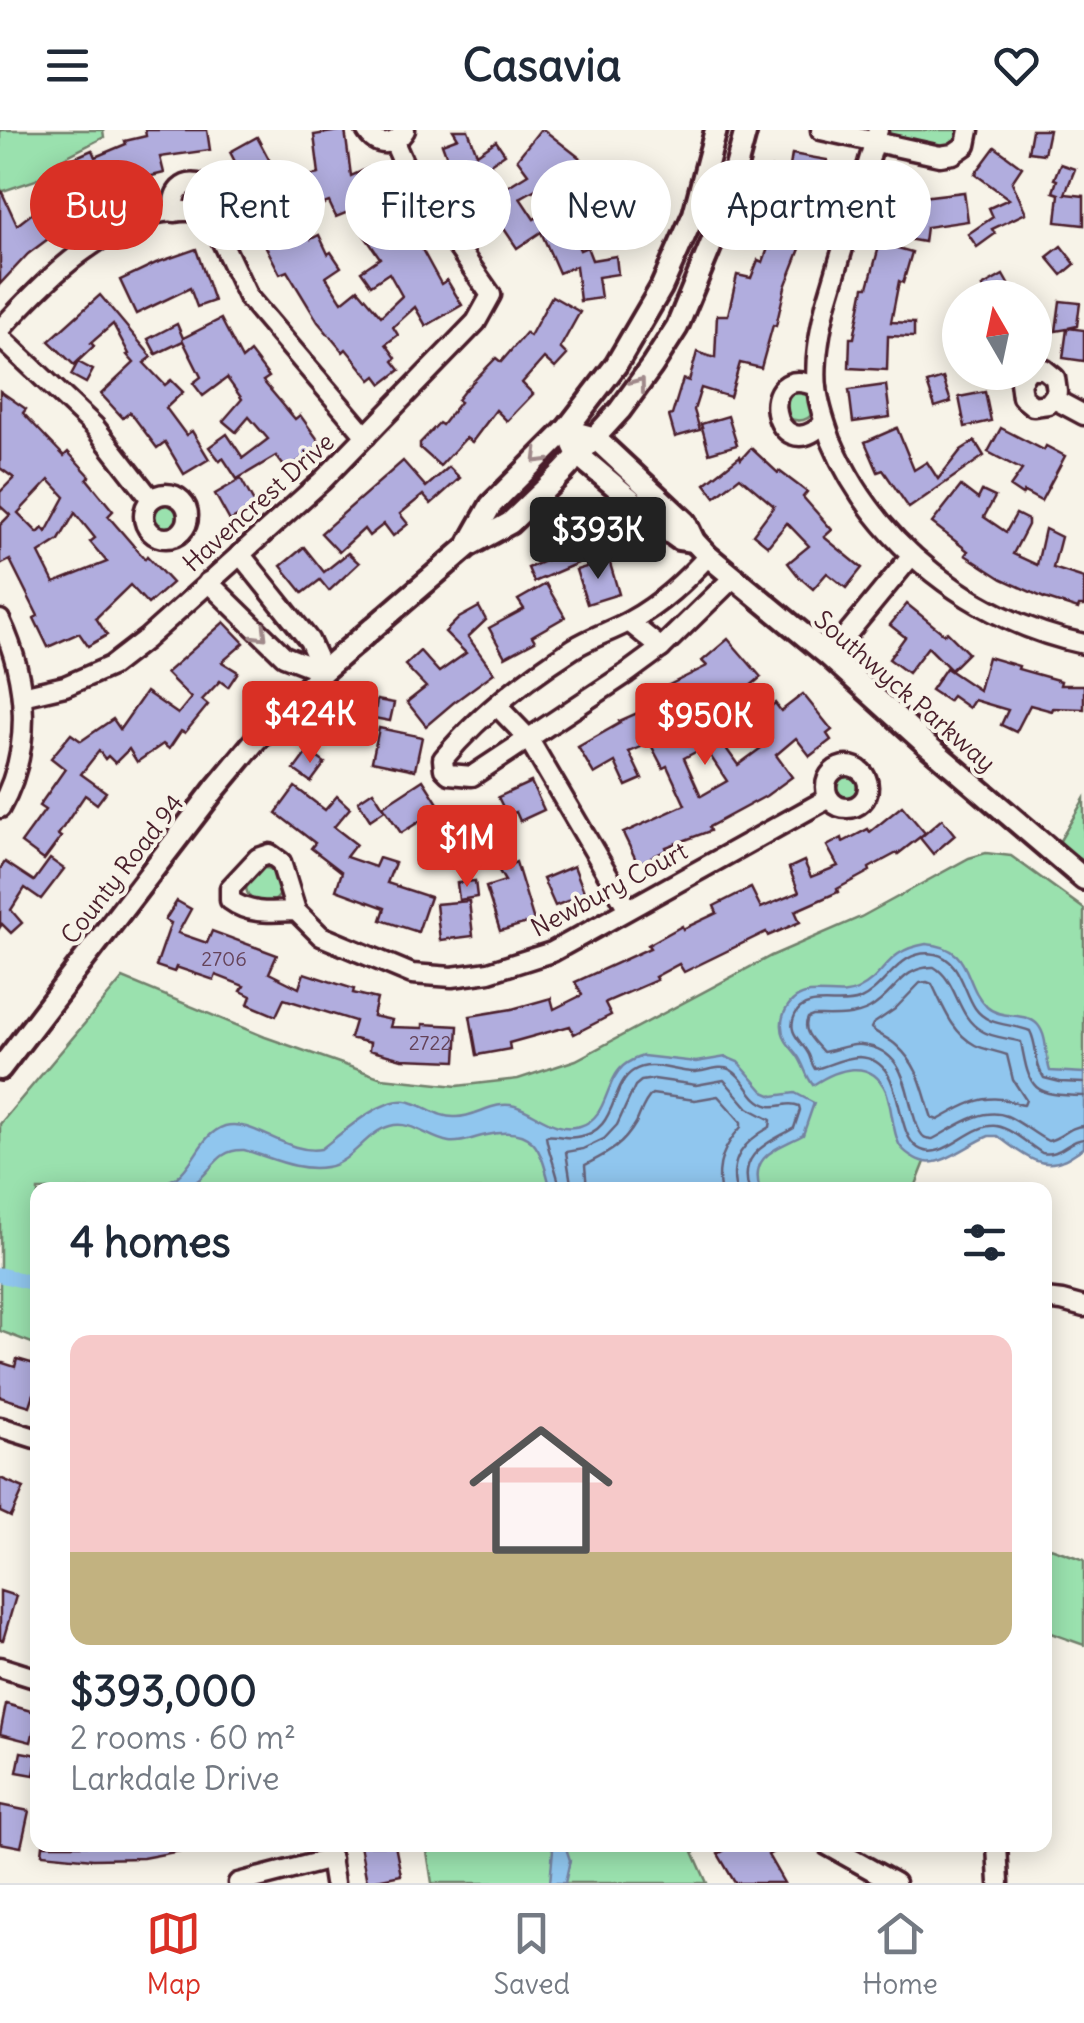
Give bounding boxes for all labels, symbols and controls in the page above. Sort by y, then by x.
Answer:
text: Casavia [463,37,621,93]
icon: menu [40,38,95,93]
icon: heart [989,38,1044,93]
chip: Buy [30,160,163,250]
chip: Rent [183,160,325,250]
chip: Filters [345,160,511,250]
chip: New [531,160,671,250]
chip: Apartment [691,160,931,250]
north arrow [942,280,1052,390]
map controls [942,280,1052,390]
one-way arrow [627,377,644,395]
street label: Havencrest Drive [176,426,340,578]
one-way arrow [532,446,550,464]
pin: $393K [528,497,668,582]
text: $393K [552,509,644,550]
street label: Southwyck Parkway [808,603,1002,779]
one-way arrow [249,622,267,640]
pin: $424K [240,681,380,766]
pin: $950K [635,683,775,768]
text: $424K [264,693,356,734]
text: $950K [657,695,753,736]
street label: County Road 94 [54,788,190,950]
pin: $1M [419,805,515,890]
text: $1M [439,817,495,858]
street label: Newbury Court [525,834,693,944]
house number: 2706 [201,946,247,971]
house number: 2722 [409,1030,451,1055]
icon: filters [957,1215,1012,1270]
text: 4 homes [70,1216,231,1268]
icon: home [451,1400,631,1580]
text: $393,000 [70,1665,257,1717]
text: 2 rooms · 60 m² [70,1717,296,1758]
text: Larkdale Drive [70,1758,279,1799]
tab: Map [146,1906,201,2002]
tab: Saved [493,1906,570,2002]
tab: Home [862,1906,938,2002]

